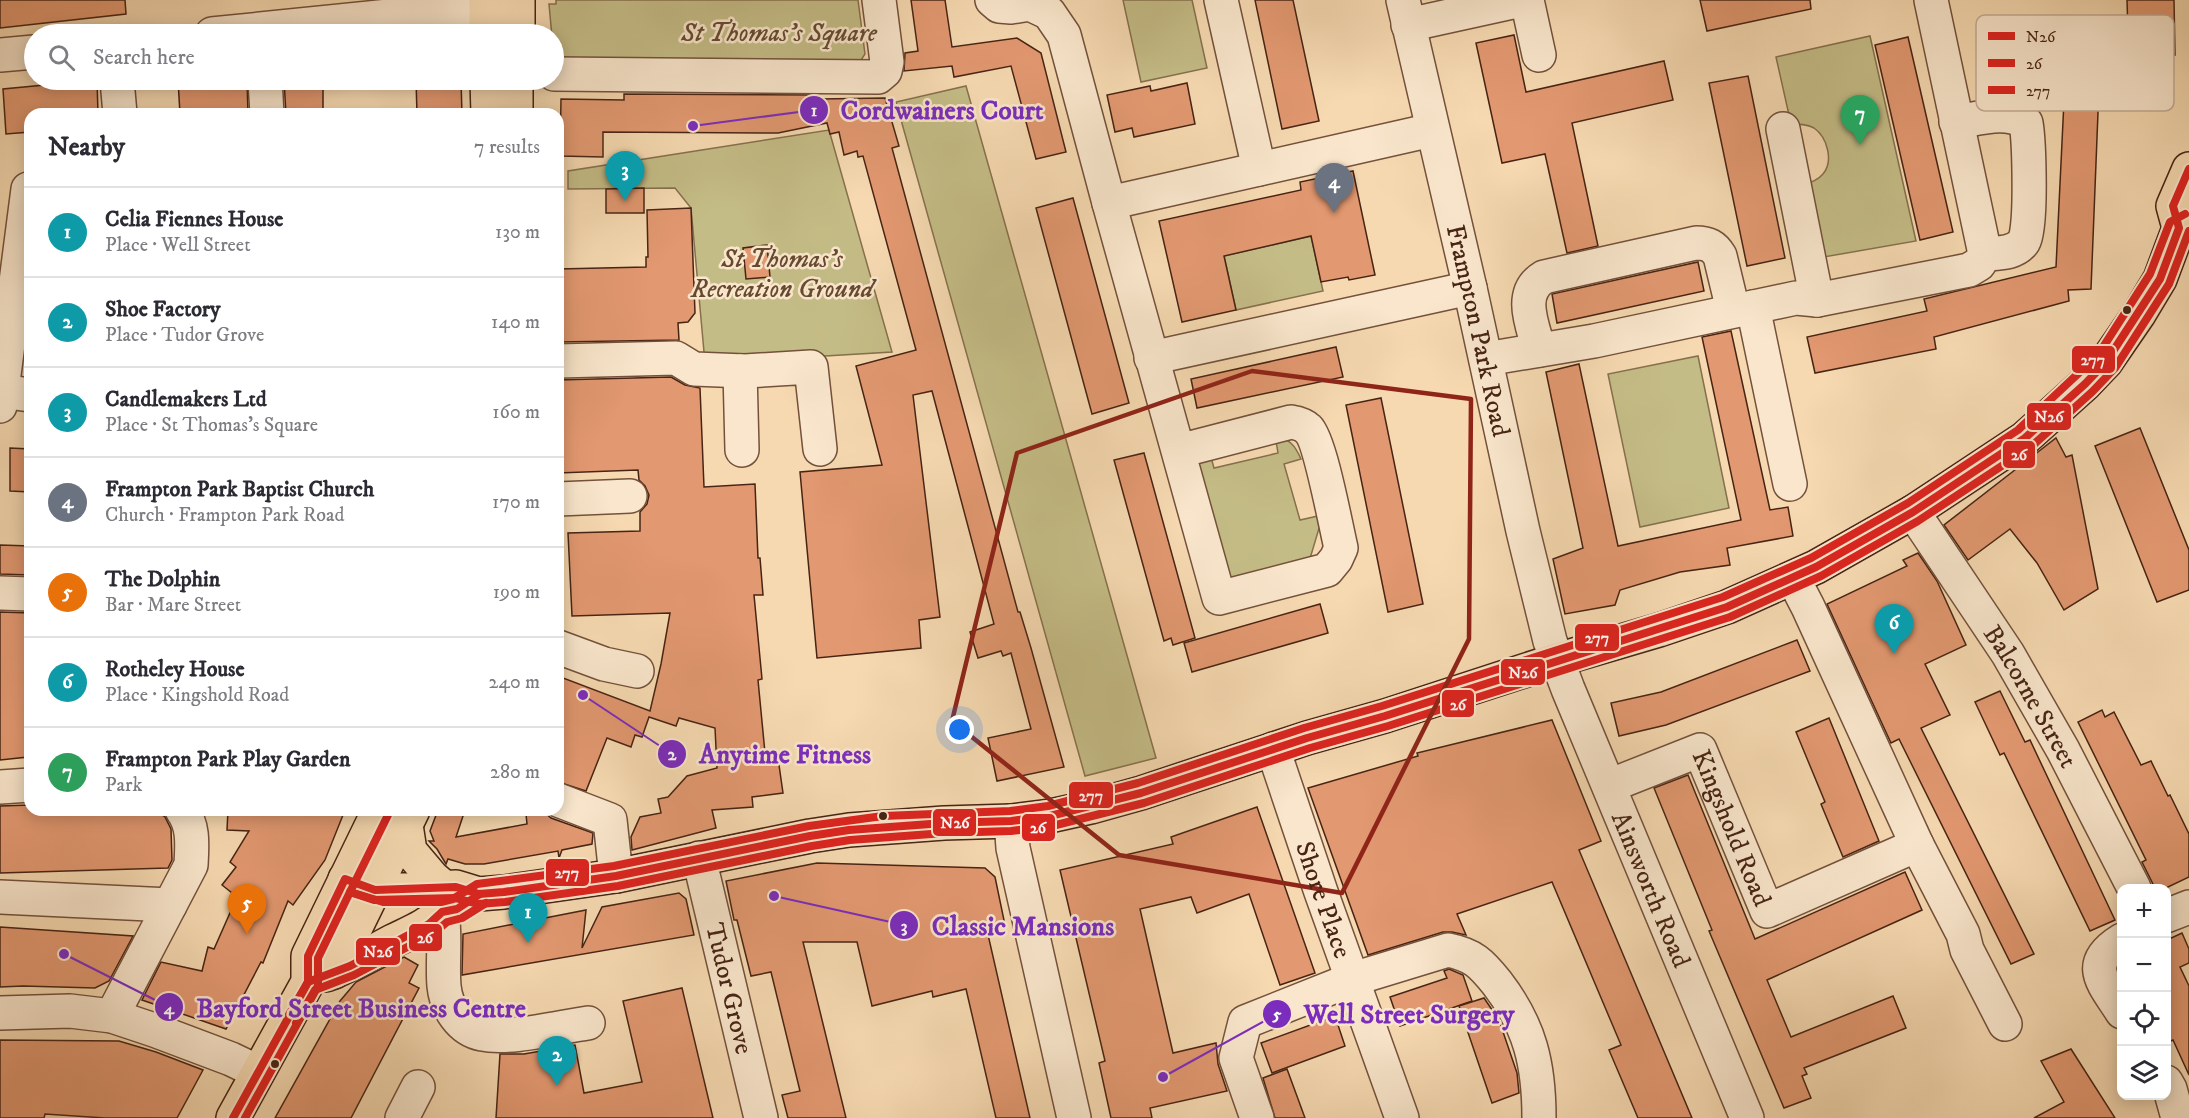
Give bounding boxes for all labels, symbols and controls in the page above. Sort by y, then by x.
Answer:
legend [1976,15,2174,111]
park label: St Thomas's Square [680,17,878,50]
search box [24,24,564,90]
text: N26 [2026,27,2056,47]
icon: search [45,41,78,74]
text: Search here [93,44,195,71]
text: 26 [2026,54,2043,74]
text: 277 [2026,81,2050,101]
callout: Cordwainers Court [799,87,1055,132]
text: Cordwainers Court [841,94,1044,128]
pin: 7 [1840,96,1880,145]
text: 1 [811,100,818,122]
text: Nearby [48,131,125,164]
text: 7 results [474,135,540,160]
pin: 3 [606,152,644,201]
pin: 4 [1314,164,1354,213]
text: Celia Fiennes House [105,206,283,233]
text: 1 [64,220,71,245]
text: 130 m [495,220,540,245]
street label: Frampton Park Road [1438,221,1517,440]
text: Place · Well Street [105,233,251,258]
park label: St Thomas's Recreation Ground [690,243,877,306]
text: Shoe Factory [105,296,220,323]
unlabelled marker [2121,304,2133,316]
text: 2 [63,310,72,335]
text: 140 m [491,310,540,335]
text: Place · Tudor Grove [105,323,264,348]
line badge: 277 [2071,345,2116,374]
text: 277 [2081,350,2105,370]
text: Candlemakers Ltd [105,386,267,413]
text: 3 [64,400,71,425]
text: 160 m [492,400,540,425]
line badge: N26 [2026,402,2072,431]
text: N26 [2034,407,2065,427]
text: Place · St Thomas's Square [105,413,318,438]
line badge: 26 [2002,440,2036,469]
text: 26 [2011,445,2029,465]
text: Frampton Park Baptist Church [105,476,374,503]
text: 4 [62,490,73,515]
text: 170 m [492,490,540,515]
text: Church · Frampton Park Road [105,503,344,528]
text: The Dolphin [105,566,220,593]
text: 5 [63,580,72,605]
text: 190 m [493,580,540,605]
text: Bar · Mare Street [105,593,241,618]
pin: 6 [1874,604,1914,654]
street label: Balcorne Street [1975,619,2084,774]
line badge: 277 [1574,623,1620,652]
text: 277 [1585,628,1609,648]
text: Rotheley House [105,656,245,683]
line badge: N26 [1500,658,1546,686]
text: N26 [1508,663,1539,683]
text: 6 [62,670,73,695]
text: 240 m [489,670,540,695]
text: Place · Kingshold Road [105,683,289,708]
line badge: 26 [1441,689,1475,718]
text: 26 [1450,695,1468,715]
your location [945,715,974,744]
callout: Anytime Fitness [657,731,883,776]
text: Anytime Fitness [698,738,871,772]
text: 2 [668,744,678,766]
street label: Kingshold Road [1684,745,1778,911]
text: Frampton Park Play Garden [105,746,350,773]
text: 7 [62,760,73,785]
text: 280 m [490,760,540,785]
text: Park [105,773,142,798]
line badge: 277 [1068,781,1114,809]
text: 277 [1079,786,1103,806]
street label: Ainsworth Road [1603,807,1697,973]
line badge: N26 [932,808,977,837]
unlabelled marker [877,810,889,822]
text: N26 [940,813,971,833]
line badge: 26 [1021,813,1056,842]
text: 26 [1030,818,1048,838]
street label: Shore Place [1287,837,1358,963]
line badge: 277 [545,858,590,887]
text: 277 [555,863,579,883]
pin: 5 [228,884,266,934]
map controls [2117,884,2171,1100]
button: + [2117,884,2171,938]
pin: 1 [508,894,548,943]
callout: Classic Mansions [889,903,1126,948]
text: Classic Mansions [932,910,1114,944]
text: 3 [901,916,908,938]
street label: Tudor Grove [697,920,760,1058]
line badge: 26 [408,923,443,952]
text: 26 [417,928,435,948]
line badge: N26 [355,937,401,966]
button: − [2117,938,2171,992]
text: N26 [363,942,394,962]
callout: Bayford Street Business Centre [154,985,538,1030]
callout: Well Street Surgery [1262,991,1526,1036]
text: Bayford Street Business Centre [196,992,526,1026]
button: locate [2117,992,2171,1046]
text: 4 [163,998,175,1020]
text: Well Street Surgery [1303,998,1516,1032]
text: 5 [1272,1004,1282,1026]
pin: 2 [538,1036,576,1086]
button: layers [2117,1046,2171,1100]
unlabelled marker [269,1058,281,1070]

